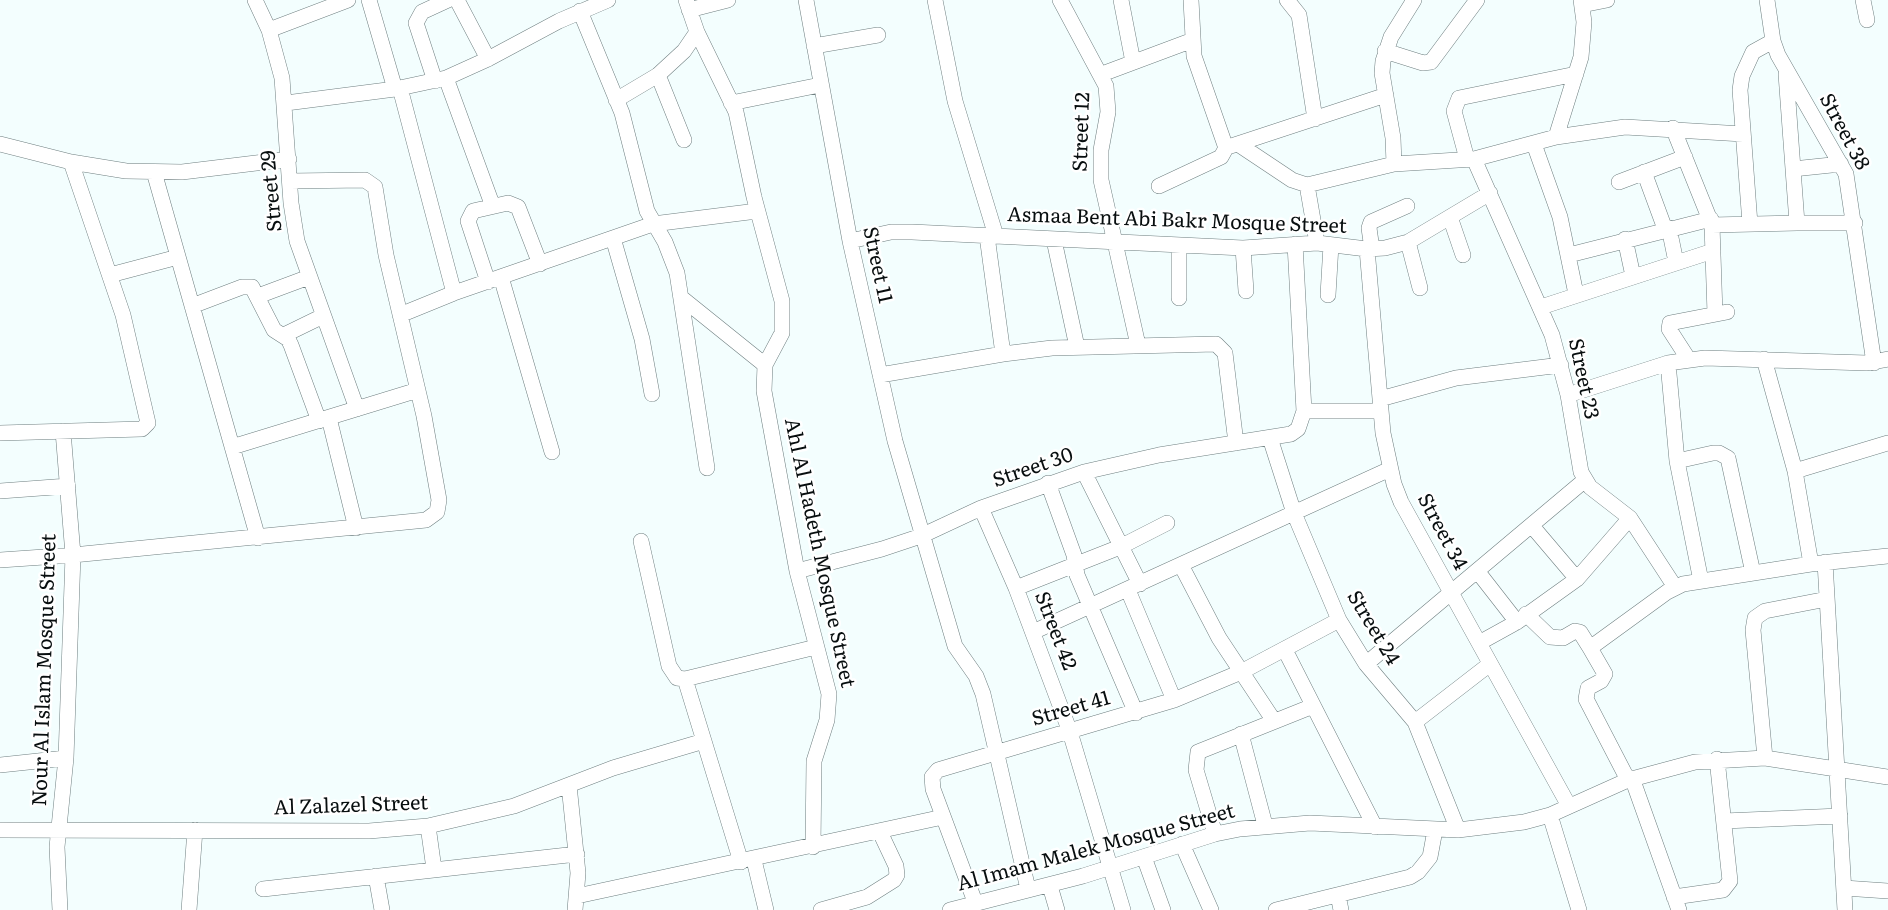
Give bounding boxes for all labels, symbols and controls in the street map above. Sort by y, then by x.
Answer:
street label: Street 38 [1814,90,1874,174]
street label: Street 12 [1069,92,1095,172]
street label: Street 29 [256,149,288,233]
street label: Asmaa Bent Abi Bakr Mosque Street [1007,203,1347,239]
street label: Street 11 [857,225,897,305]
street label: Street 23 [1563,336,1603,422]
street label: Ahl Al Hadeth Mosque Street [779,416,859,690]
street label: Street 30 [990,443,1076,493]
street label: Street 34 [1412,490,1472,574]
street label: Nour Al Islam Mosque Street [28,533,62,807]
street label: Street 24 [1341,587,1405,669]
street label: Street 42 [1029,588,1081,674]
street label: Street 41 [1029,686,1113,732]
street label: Al Zalazel Street [273,791,429,821]
street label: Al Imam Malek Mosque Street [955,799,1237,897]

